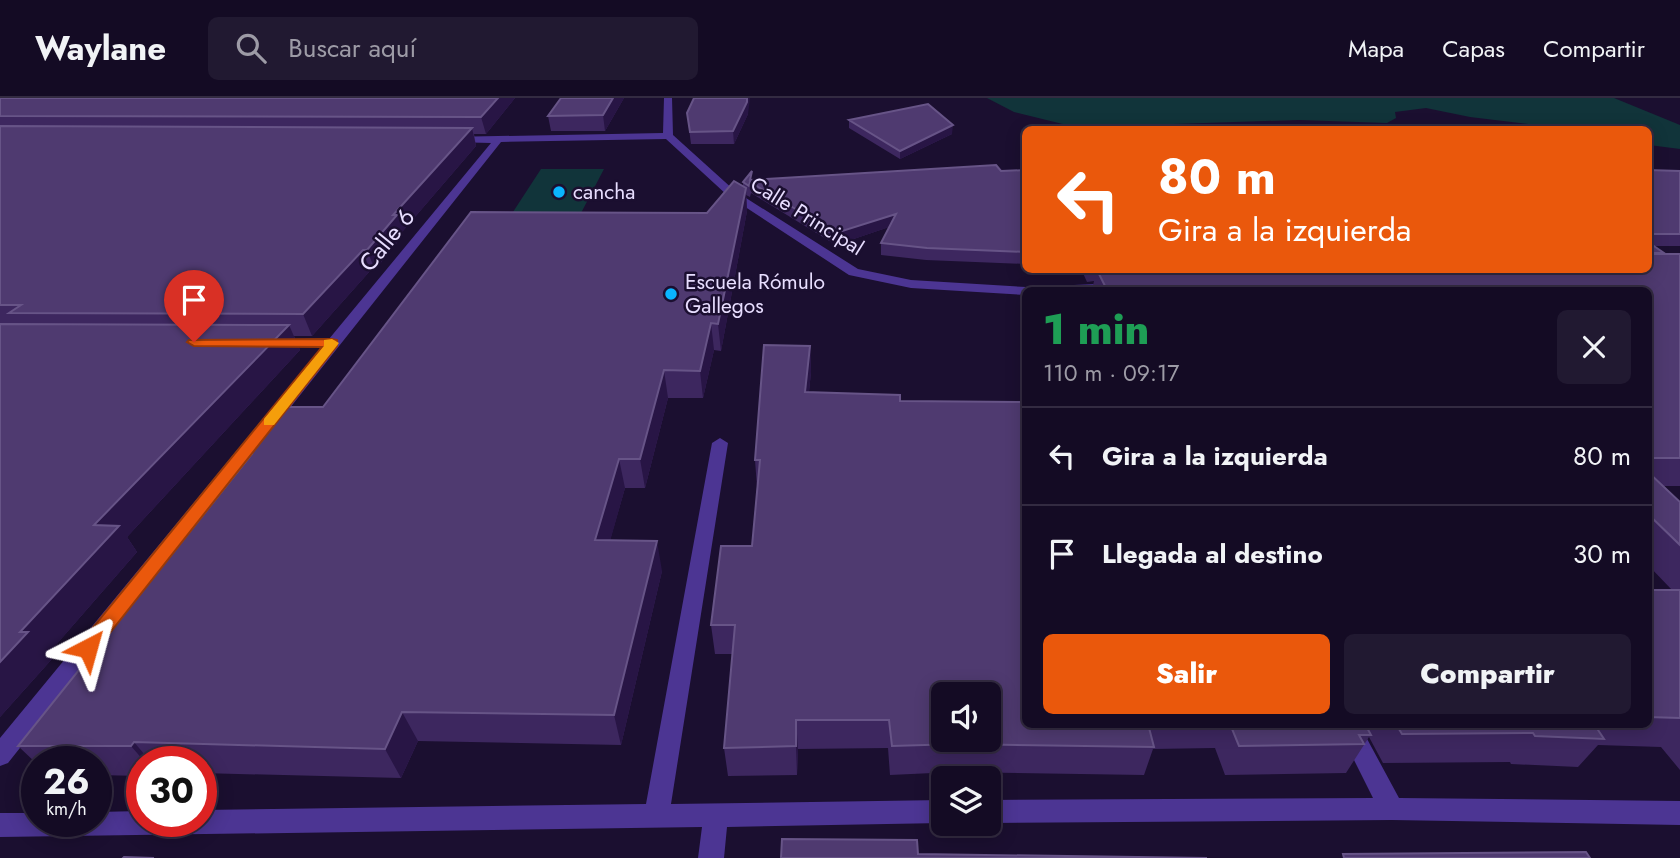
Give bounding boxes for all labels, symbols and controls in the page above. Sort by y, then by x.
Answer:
search box [208,17,698,80]
text: Waylane [35,25,166,72]
icon: search [232,29,270,67]
text: Buscar aquí [288,29,416,67]
text: Mapa [1348,31,1404,66]
text: Capas [1442,31,1505,66]
text: Compartir [1543,31,1645,66]
text: 80 m [1158,142,1276,212]
icon: left [1043,154,1134,245]
street label: Calle Principal [745,169,869,263]
place label: cancha [573,177,635,207]
marker: cancha [551,184,567,200]
street label: Calle 6 [350,201,423,279]
text: Gira a la izquierda [1158,207,1411,253]
place label: Escuela Rómulo Gallegos [685,267,825,321]
pin [164,270,224,342]
icon: arrive [175,281,213,319]
marker: Escuela Rómulo Gallegos [663,286,679,302]
text: 1 min [1043,299,1149,360]
button: close [1557,310,1631,384]
text: 110 m · 09:17 [1043,356,1179,390]
icon: left [1043,437,1081,475]
text: Gira a la izquierda [1102,437,1328,475]
text: 80 m [1573,437,1631,475]
icon: arrive [1043,535,1081,573]
text: Llegada al destino [1102,535,1323,573]
text: 30 m [1573,535,1631,573]
position arrow [51,611,125,685]
button: Salir [1043,634,1330,714]
button: Compartir [1344,634,1631,714]
map controls [931,682,1001,836]
button: sound [931,682,1001,752]
speed limit sign: 30 [126,746,217,837]
text: 26 [43,757,90,807]
button: layers [931,766,1001,836]
text: km/h [46,796,87,822]

